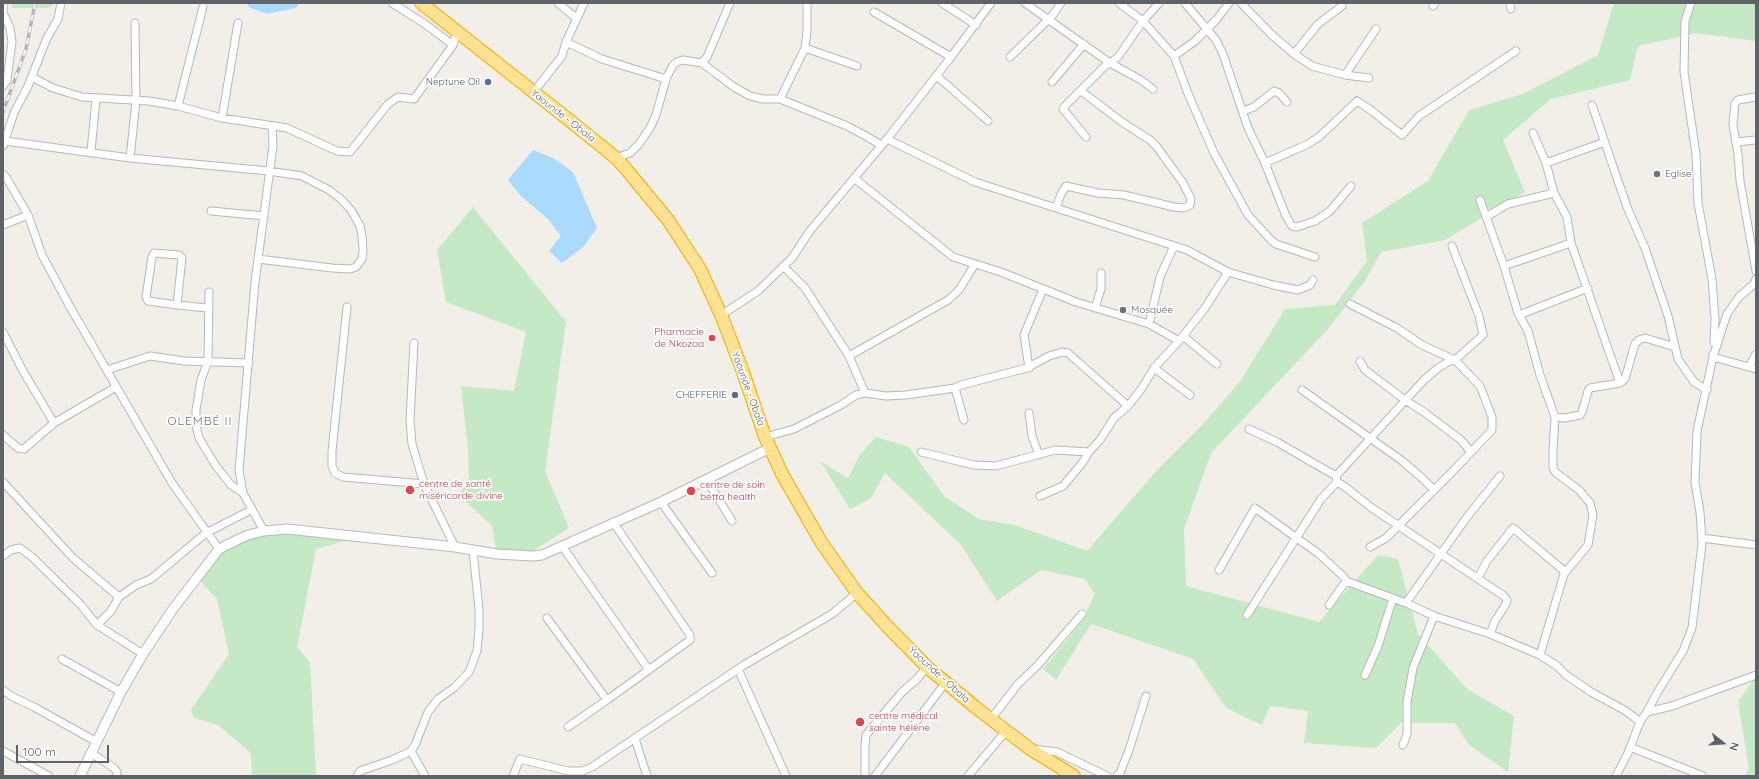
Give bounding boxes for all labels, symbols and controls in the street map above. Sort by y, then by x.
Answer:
place label: Neptune Oil [426,76,480,88]
marker: Neptune Oil [483,77,493,87]
street label: Yaounde - Obala [529,87,597,145]
place label: Eglise [1665,168,1692,180]
marker: Eglise [1652,169,1662,179]
place label: Mosquée [1131,304,1173,316]
marker: Mosquée [1118,305,1128,315]
place label: Pharmacie de Nkozoa [654,326,704,350]
marker: Pharmacie de Nkozoa [707,333,717,343]
street label: Yaounde - Obala [729,350,767,428]
place label: CHEFFERIE [676,389,727,401]
marker: CHEFFERIE [730,390,740,400]
district label: OLEMBÉ II [167,414,233,428]
place label: centre de santé miséricorde divine [419,478,503,502]
place label: centre de soin betta health [700,479,765,502]
marker: centre de santé miséricorde divine [404,484,416,496]
marker: centre de soin betta health [685,485,697,497]
street label: Yaounde - Obala [906,644,972,706]
place label: centre médical sainte héléne [869,710,938,734]
marker: centre médical sainte héléne [854,716,866,728]
north arrow [1703,723,1743,763]
scale bar [18,737,111,763]
text: N [1727,741,1742,752]
text: 100 m [23,744,56,759]

